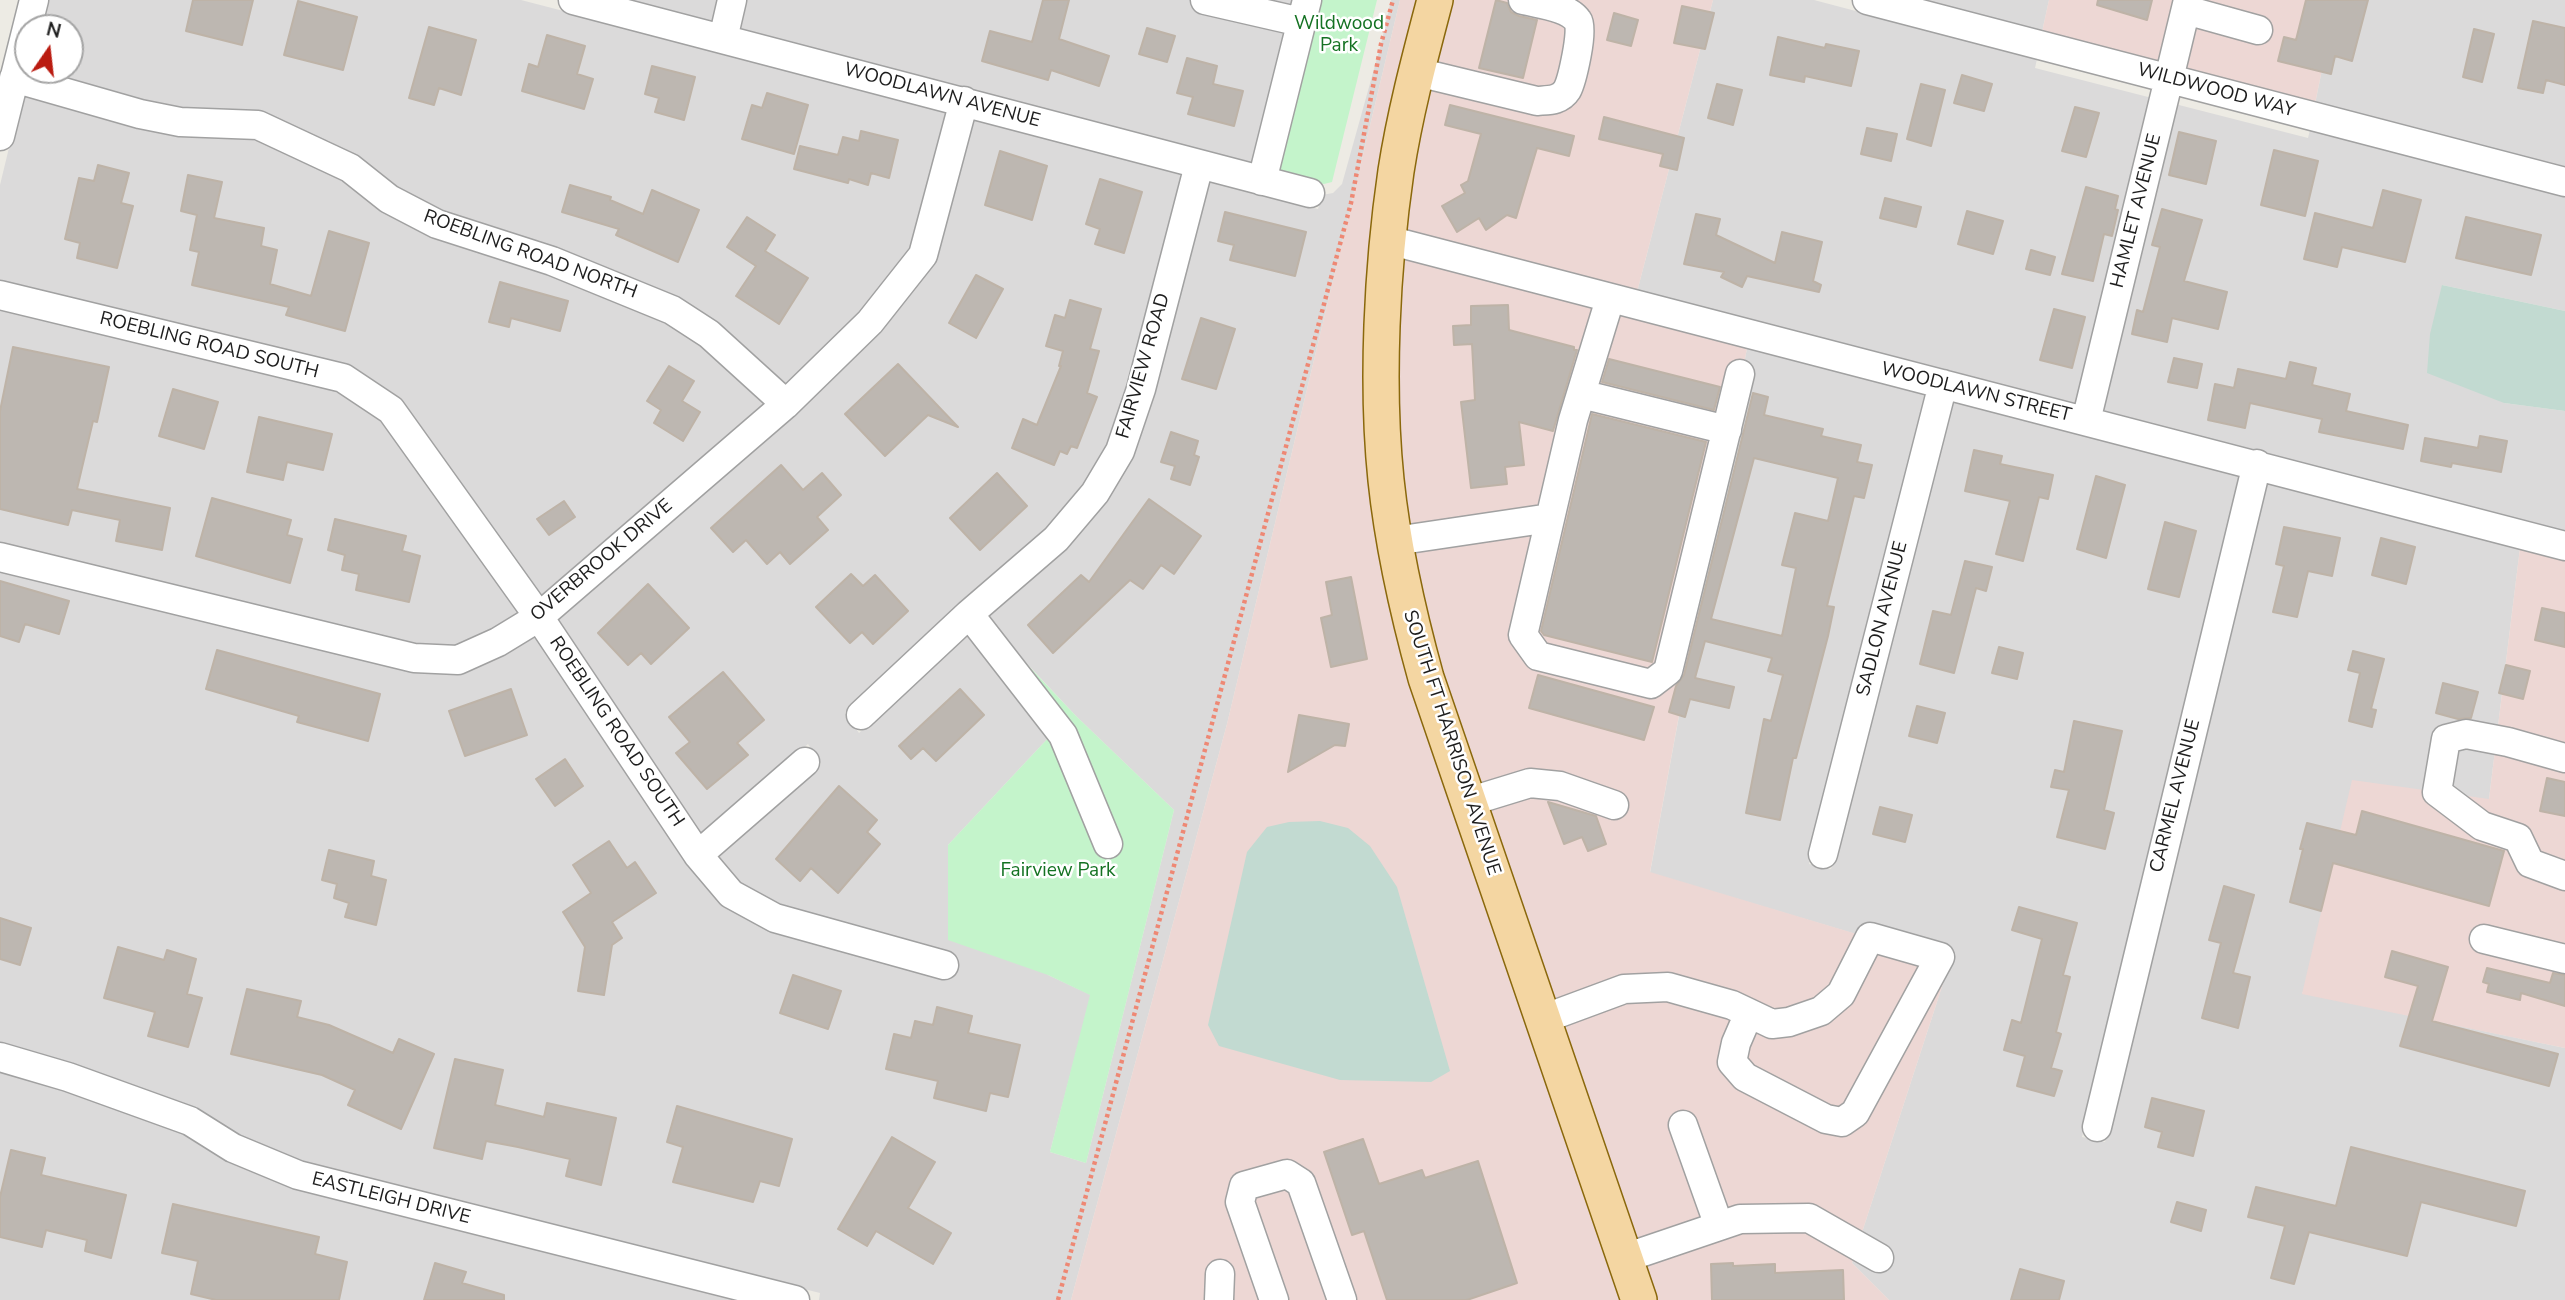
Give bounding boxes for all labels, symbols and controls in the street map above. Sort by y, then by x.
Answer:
park label: Wildwood Park [1294,13,1384,57]
north arrow [14,14,84,84]
text: N [44,16,64,45]
street label: WOODLAWN AVENUE [841,59,1043,133]
street label: WILDWOOD WAY [2135,59,2297,123]
street label: HAMLET AVENUE [2107,132,2167,290]
street label: ROEBLING ROAD NORTH [420,206,640,304]
street label: FAIRVIEW ROAD [1112,291,1176,441]
street label: ROEBLING ROAD SOUTH [97,308,321,384]
street label: WOODLAWN STREET [1878,358,2074,428]
street label: OVERBROOK DRIVE [526,495,678,627]
street label: SADLON AVENUE [1853,539,1913,699]
street label: SOUTH FT HARRISON AVENUE [1397,608,1505,878]
street label: ROEBLING ROAD SOUTH [544,632,688,832]
street label: CARMEL AVENUE [2146,717,2206,875]
park label: Fairview Park [1001,860,1115,882]
street label: EASTLEIGH DRIVE [309,1168,473,1230]

